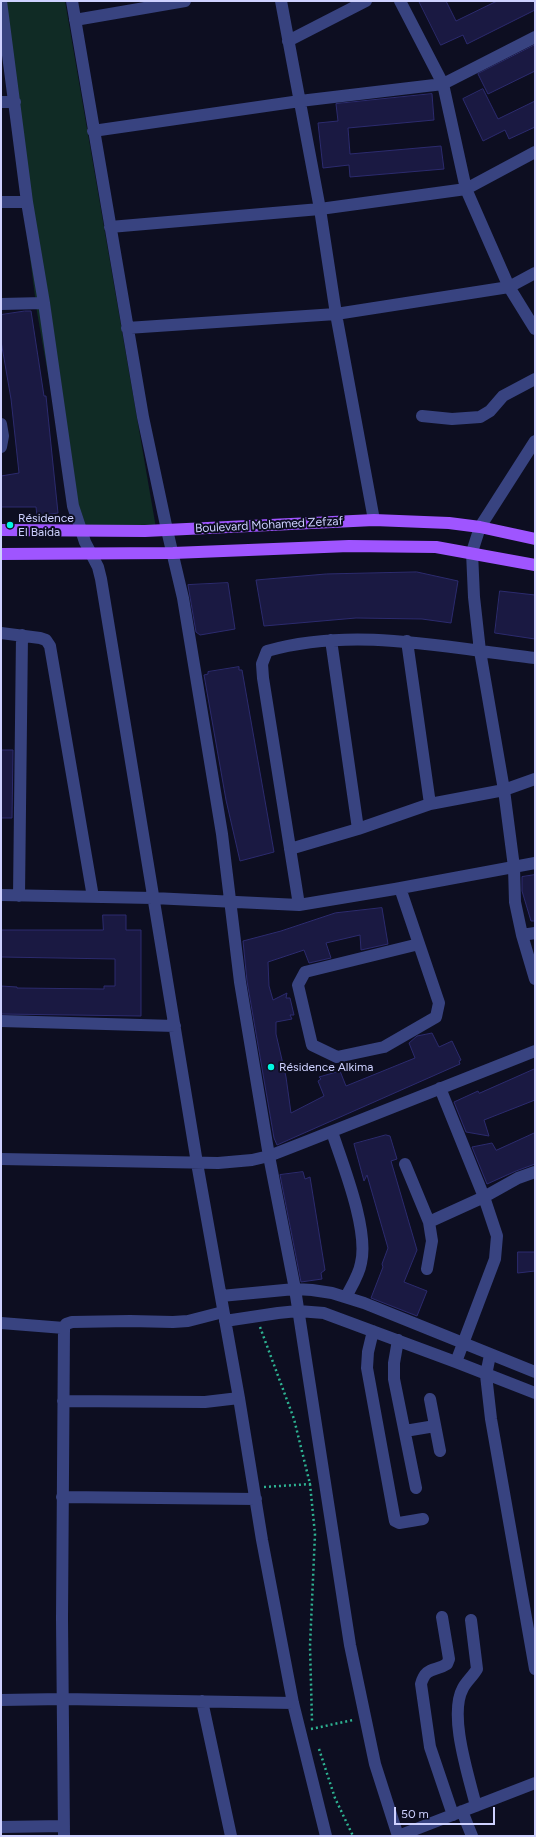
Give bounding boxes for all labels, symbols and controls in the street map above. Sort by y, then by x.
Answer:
place label: Résidence El Baida [18,511,74,539]
street label: Boulevard Mohamed Zefzaf [195,514,343,536]
marker: Résidence El Baida [5,520,15,530]
place label: Résidence Alkima [279,1060,373,1074]
marker: Résidence Alkima [266,1062,276,1072]
scale bar [396,1799,497,1825]
text: 50 m [401,1807,429,1821]

